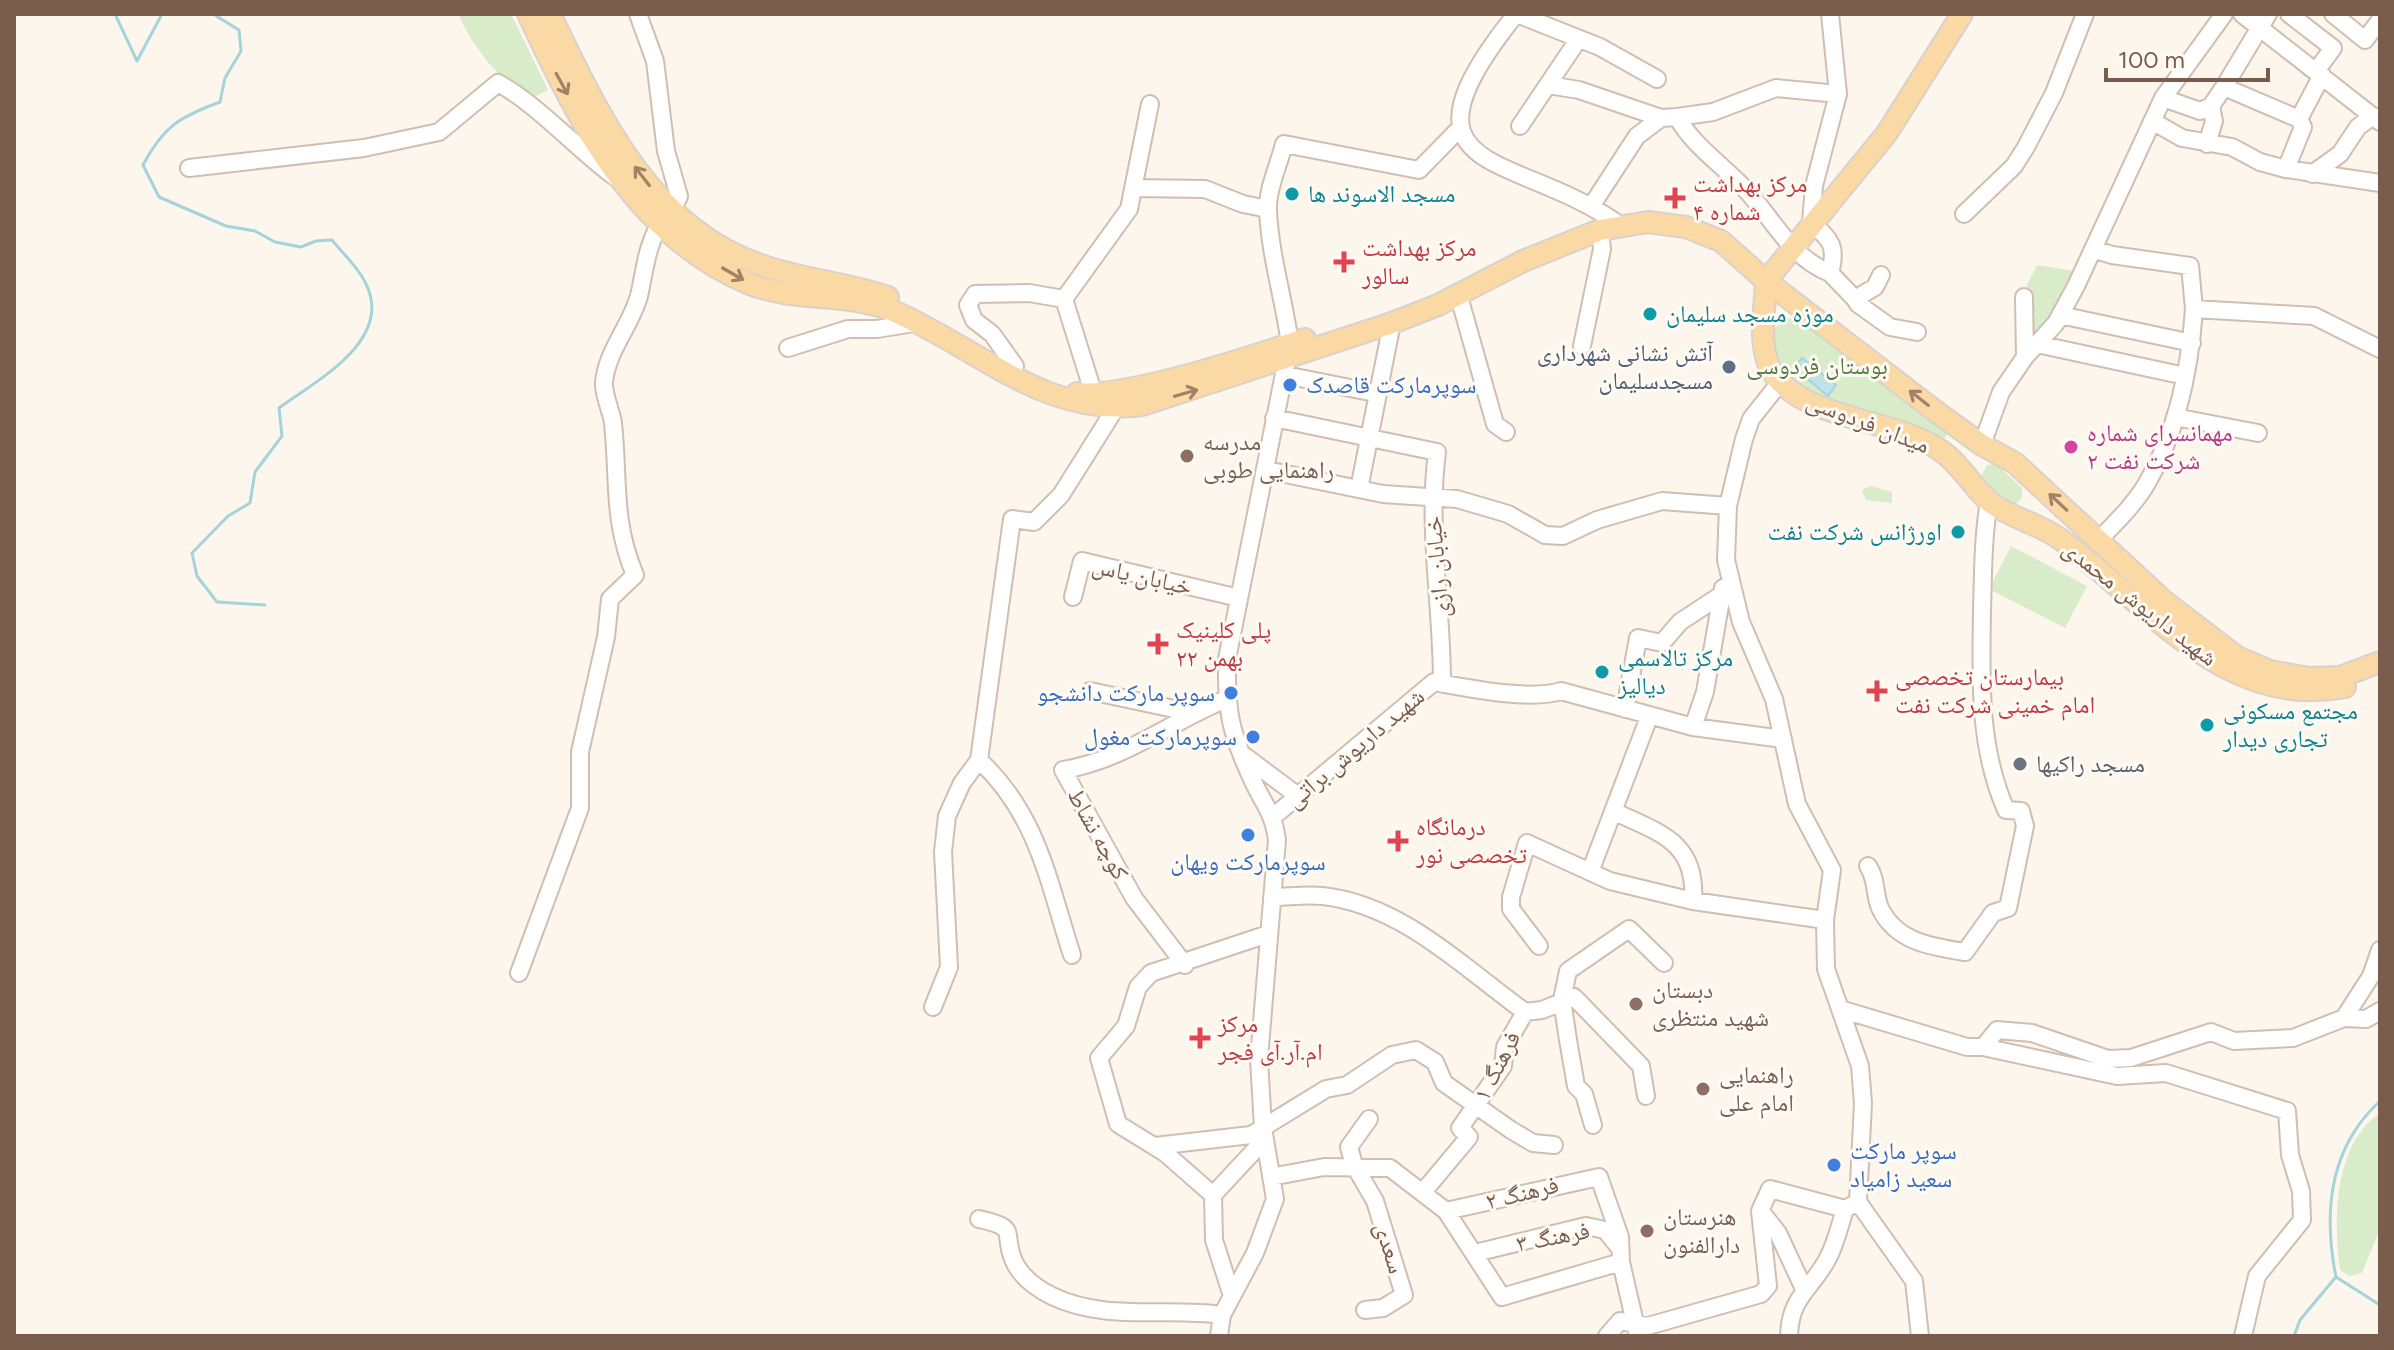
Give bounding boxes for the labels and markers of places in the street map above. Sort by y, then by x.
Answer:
place label: مرکز بهداشت شماره ۴ [1693,169,1807,226]
place label: مسجد الاسوند ها [1308,179,1455,208]
marker: مسجد الاسوند ها [1283,185,1301,203]
marker: مرکز بهداشت شماره ۴ [1664,187,1686,209]
place label: مرکز بهداشت سالور [1361,233,1476,290]
marker: مرکز بهداشت سالور [1333,251,1355,273]
place label: موزه مسجد سلیمان [1666,299,1834,328]
marker: موزه مسجد سلیمان [1641,305,1659,323]
place label: آتش نشانی شهرداری مسجدسلیمان [1537,338,1714,395]
marker: آتش نشانی شهرداری مسجدسلیمان [1720,358,1738,376]
place label: سوپرمارکت قاصدک [1306,370,1476,399]
marker: سوپرمارکت قاصدک [1281,376,1299,394]
place label: مهمانسرای شماره ۲ شرکت نفت [2087,418,2233,475]
place label: مدرسه راهنمایی طوبی [1203,427,1334,484]
marker: مهمانسرای شماره ۲ شرکت نفت [2062,438,2080,456]
marker: مدرسه راهنمایی طوبی [1178,447,1196,465]
place label: اورژانس شرکت نفت [1767,517,1942,546]
marker: اورژانس شرکت نفت [1949,523,1967,541]
place label: پلی کلینیک ۲۲ بهمن [1176,615,1271,672]
marker: پلی کلینیک ۲۲ بهمن [1147,633,1169,655]
place label: مرکز تالاسمی دیالیز [1617,643,1733,700]
place label: بیمارستان تخصصی امام خمینی شرکت نفت [1895,662,2095,721]
marker: مرکز تالاسمی دیالیز [1593,663,1611,681]
place label: سوپر مارکت دانشجو [1037,678,1215,707]
marker: بیمارستان تخصصی امام خمینی شرکت نفت [1866,680,1888,702]
marker: سوپر مارکت دانشجو [1222,684,1240,702]
place label: مجتمع مسکونی تجاری دیدار [2222,696,2358,753]
marker: مجتمع مسکونی تجاری دیدار [2198,716,2216,734]
place label: سوپرمارکت مغول [1084,722,1237,751]
marker: سوپرمارکت مغول [1244,728,1262,746]
place label: مسجد راکیها [2036,749,2145,778]
marker: مسجد راکیها [2011,755,2029,773]
place label: درمانگاه تخصصی نور [1415,812,1527,869]
marker: سوپرمارکت ویهان [1239,826,1257,844]
marker: درمانگاه تخصصی نور [1387,830,1409,852]
place label: سوپرمارکت ویهان [1170,847,1326,876]
place label: دبستان شهید منتظری [1652,975,1769,1032]
marker: دبستان شهید منتظری [1627,995,1645,1013]
place label: مرکز ام.آر.آی فجر [1217,1009,1323,1068]
marker: مرکز ام.آر.آی فجر [1189,1027,1211,1049]
place label: راهنمایی امام علی [1719,1060,1794,1119]
marker: راهنمایی امام علی [1694,1080,1712,1098]
place label: سوپر مارکت سعید زامیاد [1850,1136,1957,1193]
marker: سوپر مارکت سعید زامیاد [1825,1156,1843,1174]
place label: هنرستان دارالفنون [1663,1202,1740,1259]
marker: هنرستان دارالفنون [1638,1222,1656,1240]

